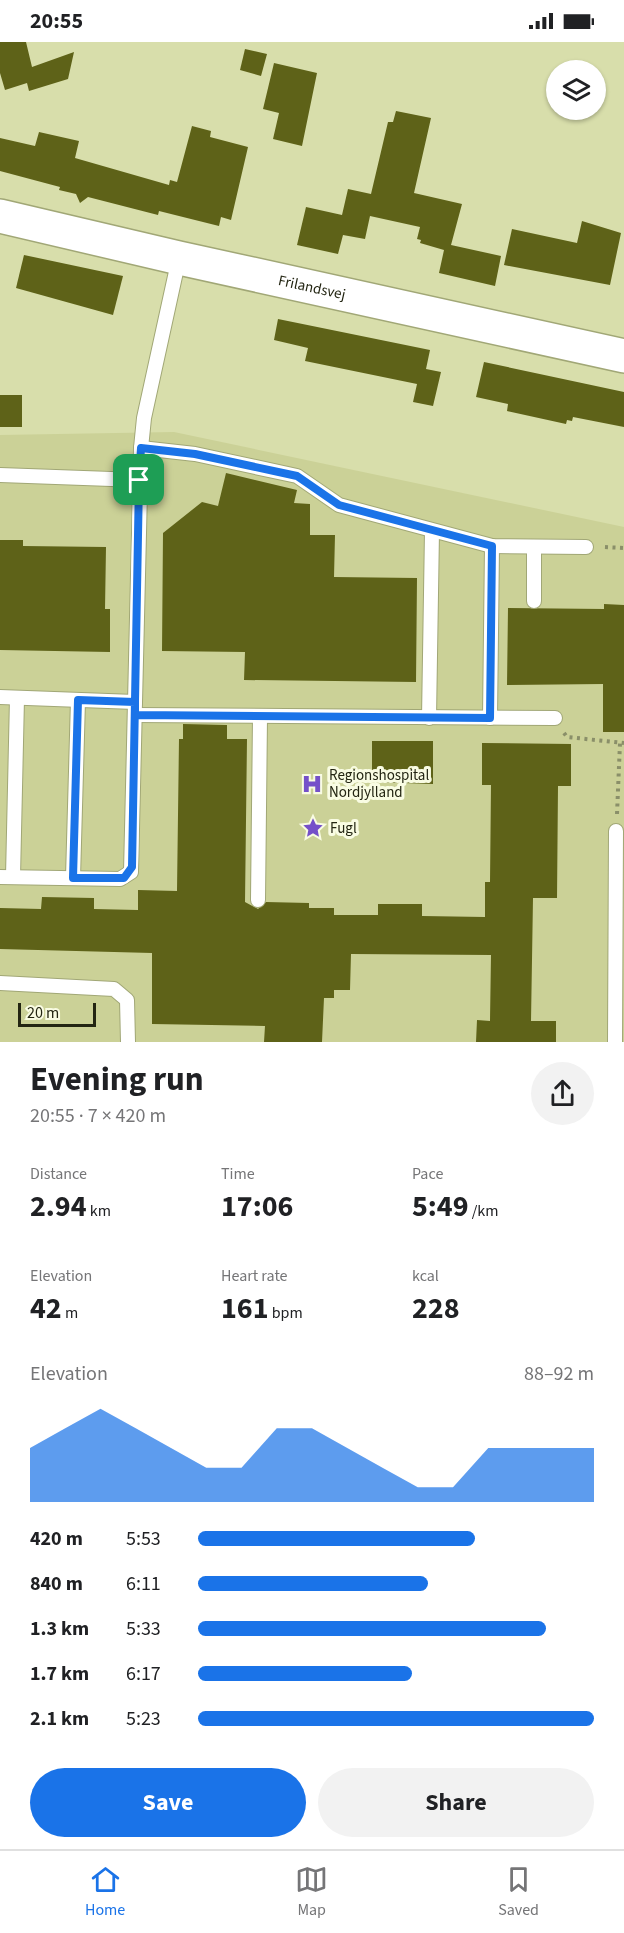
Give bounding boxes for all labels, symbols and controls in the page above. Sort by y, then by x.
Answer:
text: 20:55 [30,5,83,37]
map controls [546,60,606,120]
button: layers [546,60,606,120]
street label: Frilandsvej [276,270,348,305]
pin [113,454,164,505]
icon: arrive [122,463,155,496]
place label: Regionshospital Nordjylland [329,765,429,803]
hospital icon: Regionshospital Nordjylland [300,772,324,796]
place icon: Fugl [301,816,325,840]
place label: Fugl [330,818,357,839]
scale bar [18,1000,96,1028]
text: 20 m [27,1002,59,1024]
text: Evening run [30,1056,204,1103]
button: share [531,1062,594,1125]
text: 20:55 · 7 × 420 m [30,1102,166,1130]
text: Distance [30,1163,87,1185]
text: Time [221,1163,255,1185]
text: Pace [412,1163,443,1185]
text: 2.94 [30,1185,87,1228]
text: 17:06 [221,1185,293,1228]
text: 5:49 [412,1185,469,1228]
text: km [87,1200,111,1222]
text: /km [469,1200,499,1222]
text: Elevation [30,1265,92,1287]
text: Heart rate [221,1265,288,1287]
text: kcal [412,1265,439,1287]
text: 42 [30,1287,62,1330]
text: 161 [221,1287,269,1330]
text: 228 [412,1287,460,1330]
text: m [62,1302,78,1324]
text: bpm [269,1302,303,1324]
text: Elevation [30,1360,108,1388]
text: 88–92 m [524,1360,594,1388]
text: 420 m [30,1525,83,1553]
text: 5:53 [126,1525,161,1553]
text: 840 m [30,1570,83,1598]
text: 6:11 [126,1570,161,1598]
text: 1.3 km [30,1615,89,1643]
text: 5:33 [126,1615,161,1643]
text: 1.7 km [30,1660,89,1688]
text: 6:17 [126,1660,161,1688]
text: 2.1 km [30,1705,89,1733]
text: 5:23 [126,1705,161,1733]
button: Save [30,1768,306,1837]
button: Share [318,1768,594,1837]
tab: Home [85,1863,125,1921]
tab: Map [295,1863,328,1921]
tab: Saved [498,1863,539,1921]

